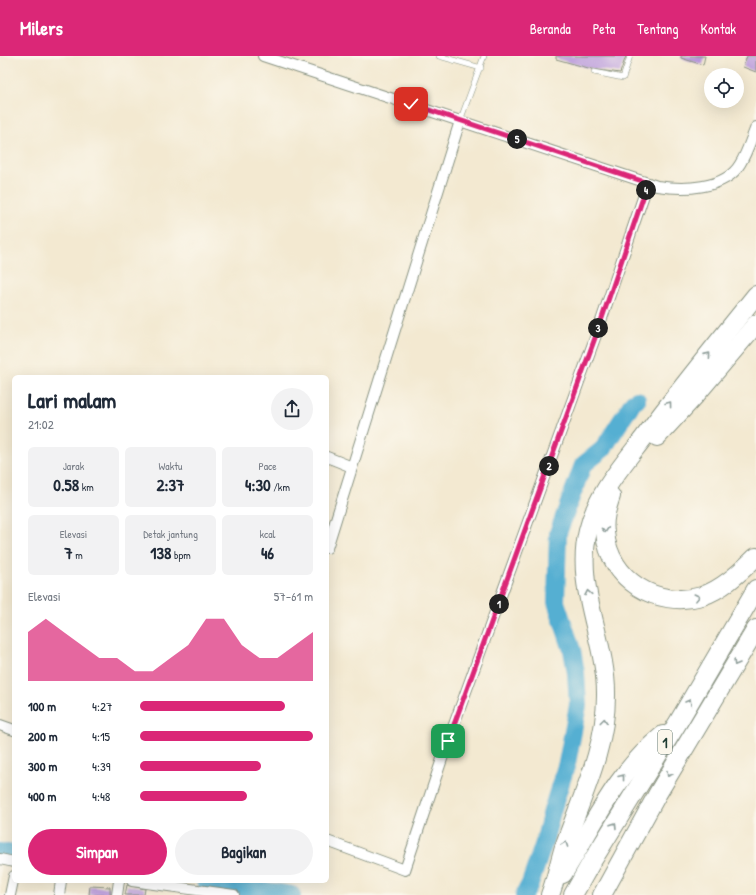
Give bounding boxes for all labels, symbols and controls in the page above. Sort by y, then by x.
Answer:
text: Milers [20,15,63,41]
text: Beranda [530,19,571,38]
text: Peta [593,19,615,38]
text: Tentang [637,19,679,38]
text: Kontak [701,19,736,38]
map controls [704,68,744,108]
button: locate [704,68,744,108]
pin [394,87,428,121]
icon: check [400,93,422,115]
pin: 5 [507,129,527,149]
text: 5 [515,132,519,146]
pin: 4 [636,180,656,200]
text: 4 [644,183,648,197]
pin: 3 [588,318,608,338]
text: 3 [596,321,600,335]
one-way arrow [703,352,710,359]
text: Lari malam [28,385,116,415]
button: share [271,388,313,430]
one-way arrow [664,402,671,409]
text: 21:02 [28,415,54,433]
pin: 2 [539,456,559,476]
text: Jarak [63,459,84,473]
text: Waktu [159,459,182,473]
text: Pace [258,459,277,473]
text: 2 [546,459,552,473]
text: 0.58 [53,473,79,496]
text: 2:37 [157,473,184,496]
text: 4:30 [245,473,271,496]
text: km [79,480,94,494]
text: /km [271,480,290,494]
text: Elevasi [60,527,87,541]
text: Detak jantung [143,527,198,541]
text: kcal [259,527,276,541]
one-way arrow [601,527,610,533]
text: 7 [64,541,73,564]
text: 138 [150,541,171,564]
text: 46 [261,541,274,564]
text: m [73,548,83,562]
text: bpm [171,548,191,562]
text: Elevasi [28,587,61,605]
text: 57–61 m [274,587,313,605]
one-way arrow [584,590,592,596]
one-way arrow [694,593,700,601]
pin: 1 [489,594,509,614]
text: 1 [497,597,501,611]
one-way arrow [733,659,740,666]
text: 100 m [28,697,56,715]
text: 4:27 [92,697,112,715]
one-way arrow [685,699,692,707]
one-way arrow [600,718,609,724]
pin [431,724,465,758]
text: 200 m [28,727,58,745]
text: 4:15 [92,727,110,745]
icon: arrive [437,730,459,752]
road number: 1 [658,730,672,754]
text: 300 m [28,757,57,775]
text: 4:39 [92,757,111,775]
one-way arrow [667,770,674,777]
one-way arrow [617,774,624,781]
text: 400 m [28,787,56,805]
text: 4:48 [92,787,110,805]
one-way arrow [609,822,617,829]
button: Simpan [28,829,167,875]
button: Bagikan [175,829,313,875]
one-way arrow [560,841,569,848]

